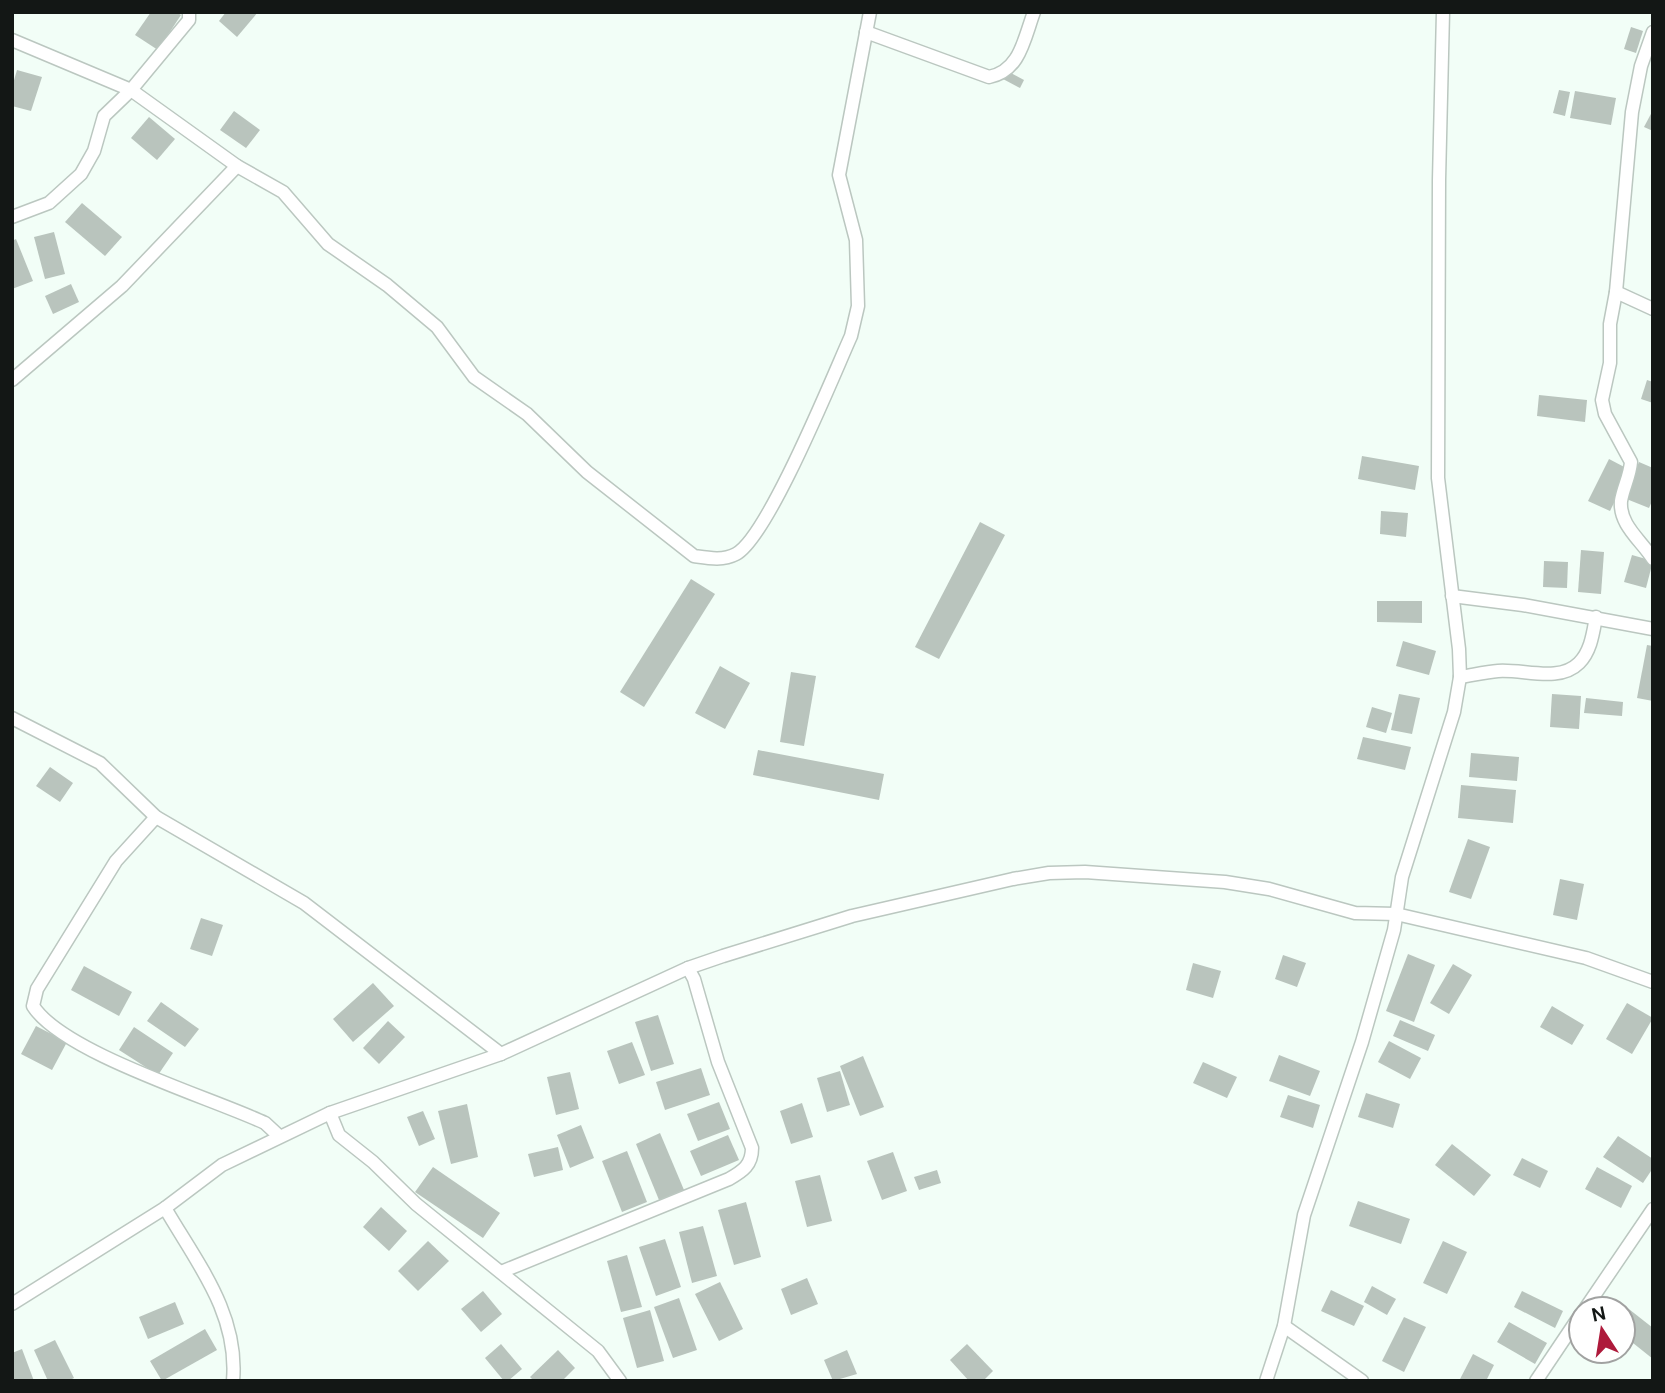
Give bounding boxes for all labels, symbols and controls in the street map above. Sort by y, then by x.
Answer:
north arrow [1567,1295,1637,1365]
text: N [1589,1300,1608,1328]

